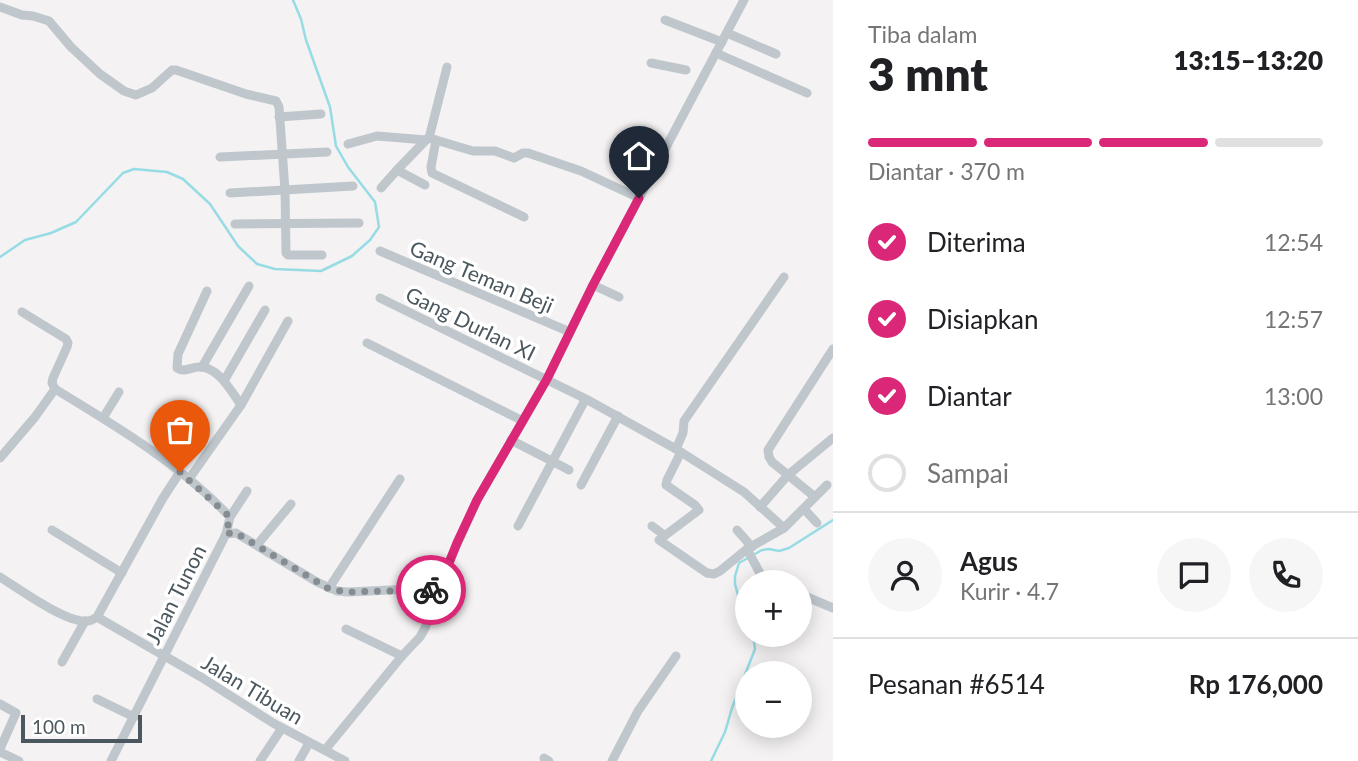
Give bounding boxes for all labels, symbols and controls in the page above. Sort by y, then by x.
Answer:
text: Tiba dalam [868,20,977,48]
text: 13:15–13:20 [1173,44,1323,76]
text: 3 mnt [868,46,988,101]
pin [609,126,669,198]
icon: home [620,137,658,175]
text: Diantar · 370 m [868,157,1025,185]
icon: check [868,223,906,261]
text: Diterima [927,226,1026,258]
text: 12:54 [1264,228,1323,256]
street label: Gang Teman Beji [407,235,557,317]
street label: Gang DurIan XI [402,281,540,365]
icon: check [868,300,906,338]
text: Disiapkan [927,303,1038,335]
text: 12:57 [1264,305,1323,333]
icon: check [868,377,906,415]
text: Diantar [927,380,1012,412]
text: 13:00 [1264,382,1323,410]
pin [150,400,210,472]
icon: bag [161,411,199,449]
text: Sampai [927,457,1009,489]
button: person [868,538,942,612]
button: chat [1157,538,1231,612]
button: phone [1249,538,1323,612]
street label: Jalan Tunon [139,540,211,648]
text: Agus [960,545,1018,577]
courier [396,555,466,625]
map controls [735,570,812,738]
button: + [735,570,812,647]
icon: bike [412,571,450,609]
text: Kurir · 4.7 [960,577,1059,605]
street label: Jalan Tibuan [198,649,308,729]
button: − [735,661,812,738]
text: Pesanan #6514 [868,668,1045,700]
text: Rp 176,000 [1189,668,1323,700]
scale bar [21,712,142,744]
text: 100 m [32,715,86,738]

